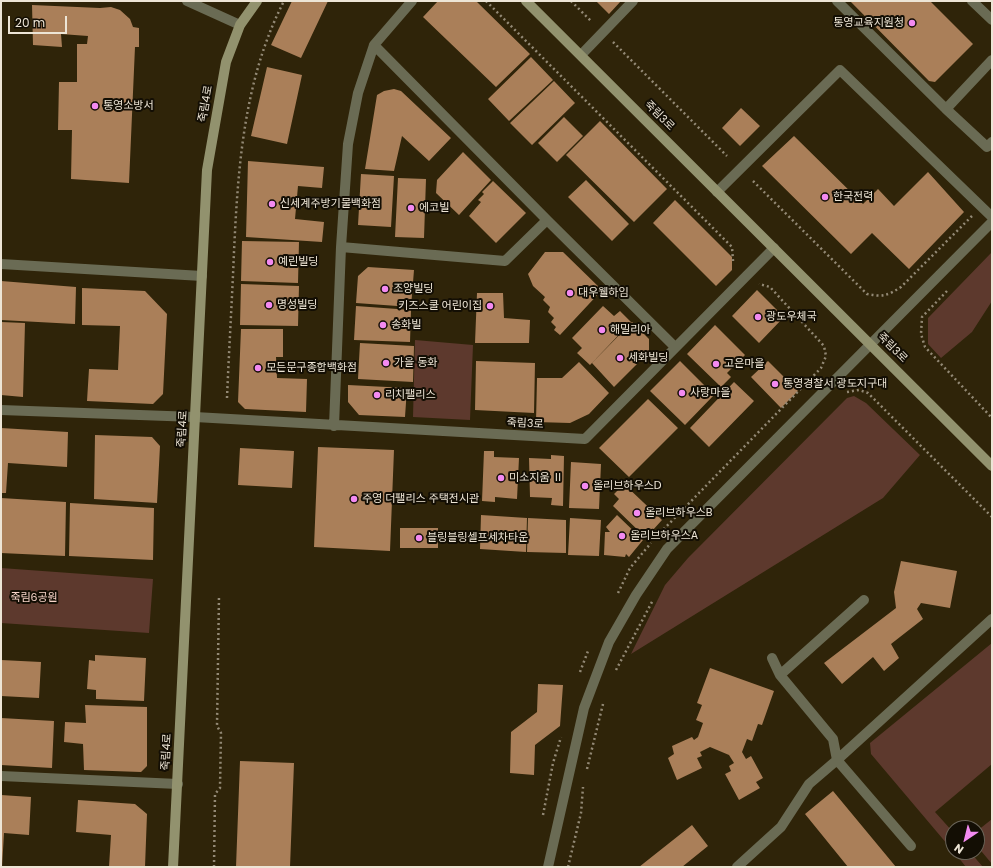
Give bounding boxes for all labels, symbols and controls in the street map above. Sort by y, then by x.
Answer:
scale bar [10,8,69,34]
text: 20 m [15,14,45,31]
place label: 통영교육지원청 [833,16,904,30]
marker: 통영교육지원청 [907,18,917,28]
street label: 죽림4로 [196,84,216,124]
street label: 죽림3로 [641,98,677,134]
place label: 통영소방서 [103,99,154,113]
marker: 통영소방서 [90,101,100,111]
place label: 한국전력 [833,190,873,204]
marker: 한국전력 [820,192,830,202]
place label: 신세계주방기물백화점 [280,197,381,211]
marker: 신세계주방기물백화점 [267,199,277,209]
place label: 에코빌 [419,201,449,215]
marker: 에코빌 [406,203,416,213]
place label: 예린빌딩 [278,255,318,269]
marker: 예린빌딩 [265,257,275,267]
place label: 조양빌딩 [393,282,433,296]
marker: 조양빌딩 [380,284,390,294]
place label: 대우웰하임 [578,286,629,300]
marker: 대우웰하임 [565,288,575,298]
place label: 명성빌딩 [277,298,317,312]
place label: 키즈스쿨 어린이집 [398,299,482,313]
marker: 명성빌딩 [264,300,274,310]
marker: 키즈스쿨 어린이집 [485,301,495,311]
place label: 광도우체국 [766,310,817,324]
marker: 광도우체국 [753,312,763,322]
place label: 송화빌 [391,318,421,332]
marker: 송화빌 [378,320,388,330]
place label: 해밀리아 [610,323,650,337]
marker: 해밀리아 [597,325,607,335]
street label: 죽림3로 [874,330,910,366]
place label: 세화빌딩 [628,351,668,365]
marker: 세화빌딩 [615,353,625,363]
place label: 가을 동화 [394,356,437,370]
place label: 고은마을 [724,357,764,371]
marker: 가을 동화 [381,358,391,368]
marker: 고은마을 [711,359,721,369]
place label: 모든문구종합백화점 [266,361,357,375]
marker: 모든문구종합백화점 [253,363,263,373]
place label: 통영경찰서 광도지구대 [783,377,887,391]
marker: 통영경찰서 광도지구대 [770,379,780,389]
place label: 사랑마을 [690,386,730,400]
place label: 리치팰리스 [385,388,436,402]
marker: 사랑마을 [677,388,687,398]
marker: 리치팰리스 [372,390,382,400]
street label: 죽림4로 [175,410,191,448]
street label: 죽림3로 [506,416,544,432]
place label: 미소지움 Ⅱ [509,471,563,485]
marker: 미소지움 Ⅱ [496,473,506,483]
place label: 올리브하우스D [593,479,661,493]
marker: 올리브하우스D [580,481,590,491]
place label: 주영 더팰리스 주택전시관 [362,492,479,506]
marker: 주영 더팰리스 주택전시관 [349,494,359,504]
place label: 올리브하우스B [645,506,712,520]
marker: 올리브하우스B [632,508,642,518]
place label: 올리브하우스A [630,529,698,543]
place label: 블링블링셀프세차타운 [427,531,528,545]
marker: 올리브하우스A [617,531,627,541]
marker: 블링블링셀프세차타운 [414,533,424,543]
park label: 죽림6공원 [10,591,58,605]
street label: 죽림4로 [159,733,175,771]
north arrow [945,820,985,860]
text: N [951,840,967,858]

